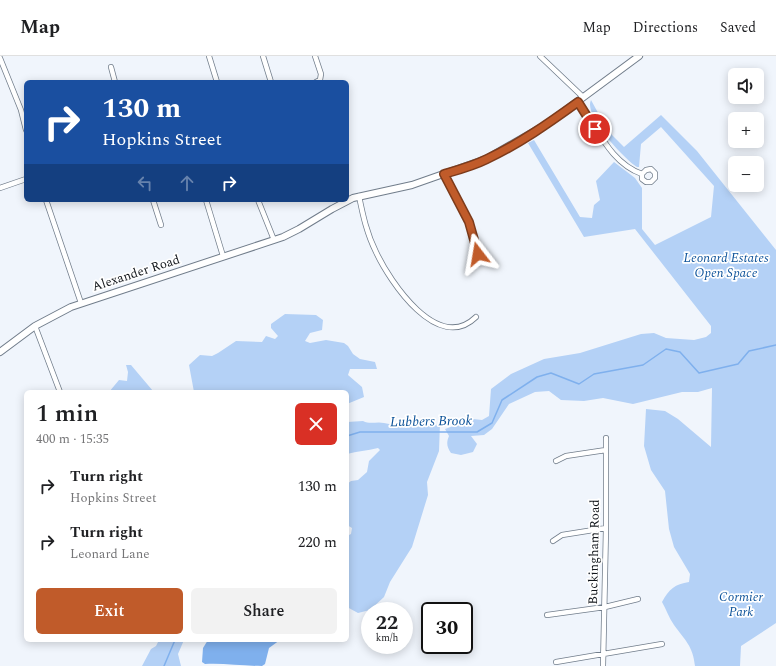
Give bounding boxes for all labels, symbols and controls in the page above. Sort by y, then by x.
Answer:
text: Map [20,13,60,42]
text: Map [583,17,611,38]
text: Directions [633,17,698,38]
text: Saved [720,17,756,38]
map controls [728,68,764,192]
button: sound [728,68,764,104]
text: 130 m [102,87,181,130]
icon: right [36,96,88,148]
pin [578,112,612,146]
button: + [728,112,764,148]
icon: arrive [584,118,606,140]
text: Hopkins Street [102,126,222,153]
button: − [728,156,764,192]
icon: left [134,172,156,194]
icon: ahead [176,172,198,194]
icon: right [218,172,240,194]
position arrow [457,233,499,275]
park label: Leonard Estates Open Space [683,248,769,283]
street label: Alexander Road [90,249,182,297]
text: 1 min [36,396,98,432]
button: close [295,403,337,445]
water label: Lubbers Brook [390,410,473,432]
text: 400 m · 15:35 [36,429,109,449]
text: Turn right [70,465,143,488]
icon: right [36,475,58,497]
text: 130 m [298,475,337,498]
text: Hopkins Street [70,488,157,508]
street label: Buckingham Road [583,499,605,605]
text: Turn right [70,521,143,544]
icon: right [36,531,58,553]
text: 220 m [298,531,337,554]
text: Leonard Lane [70,544,150,564]
park label: Cormier Park [719,587,763,622]
button: Exit [36,588,183,634]
button: Share [191,588,337,634]
speed limit sign: 30 [421,602,473,654]
text: 22 [376,608,398,638]
text: km/h [376,630,398,646]

